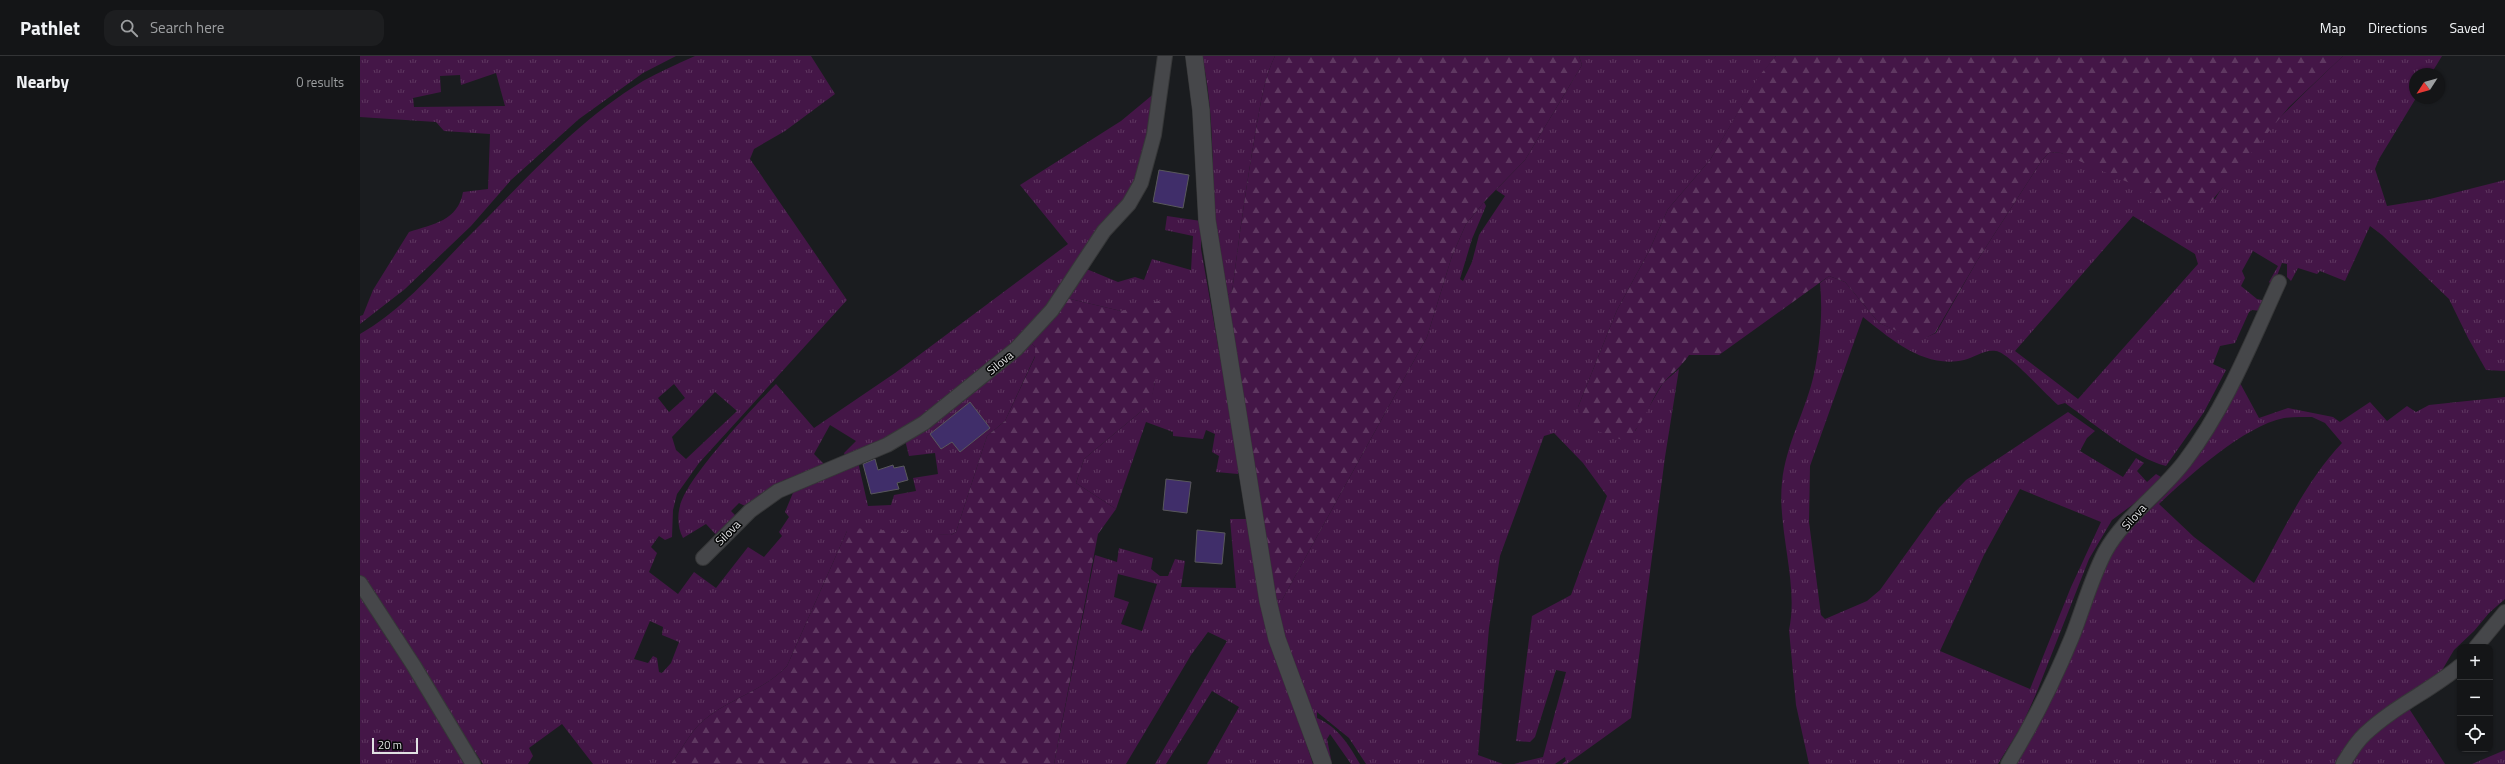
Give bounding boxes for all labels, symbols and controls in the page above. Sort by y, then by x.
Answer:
search box [104,10,384,46]
text: Pathlet [20,13,80,42]
text: Search here [150,16,224,39]
icon: search [118,17,140,39]
text: Map [2320,17,2346,38]
text: Directions [2368,17,2427,38]
text: Saved [2449,17,2485,38]
north arrow [2409,68,2445,104]
text: Nearby [16,69,69,95]
text: 0 results [296,72,344,92]
street label: Silova [982,346,1017,379]
street label: Silova [2117,499,2151,534]
street label: Silova [710,515,745,550]
map controls [2457,644,2493,752]
button: + [2457,644,2493,680]
button: − [2457,680,2493,716]
button: locate [2457,716,2493,752]
scale bar [372,736,418,755]
text: 20 m [378,737,402,753]

